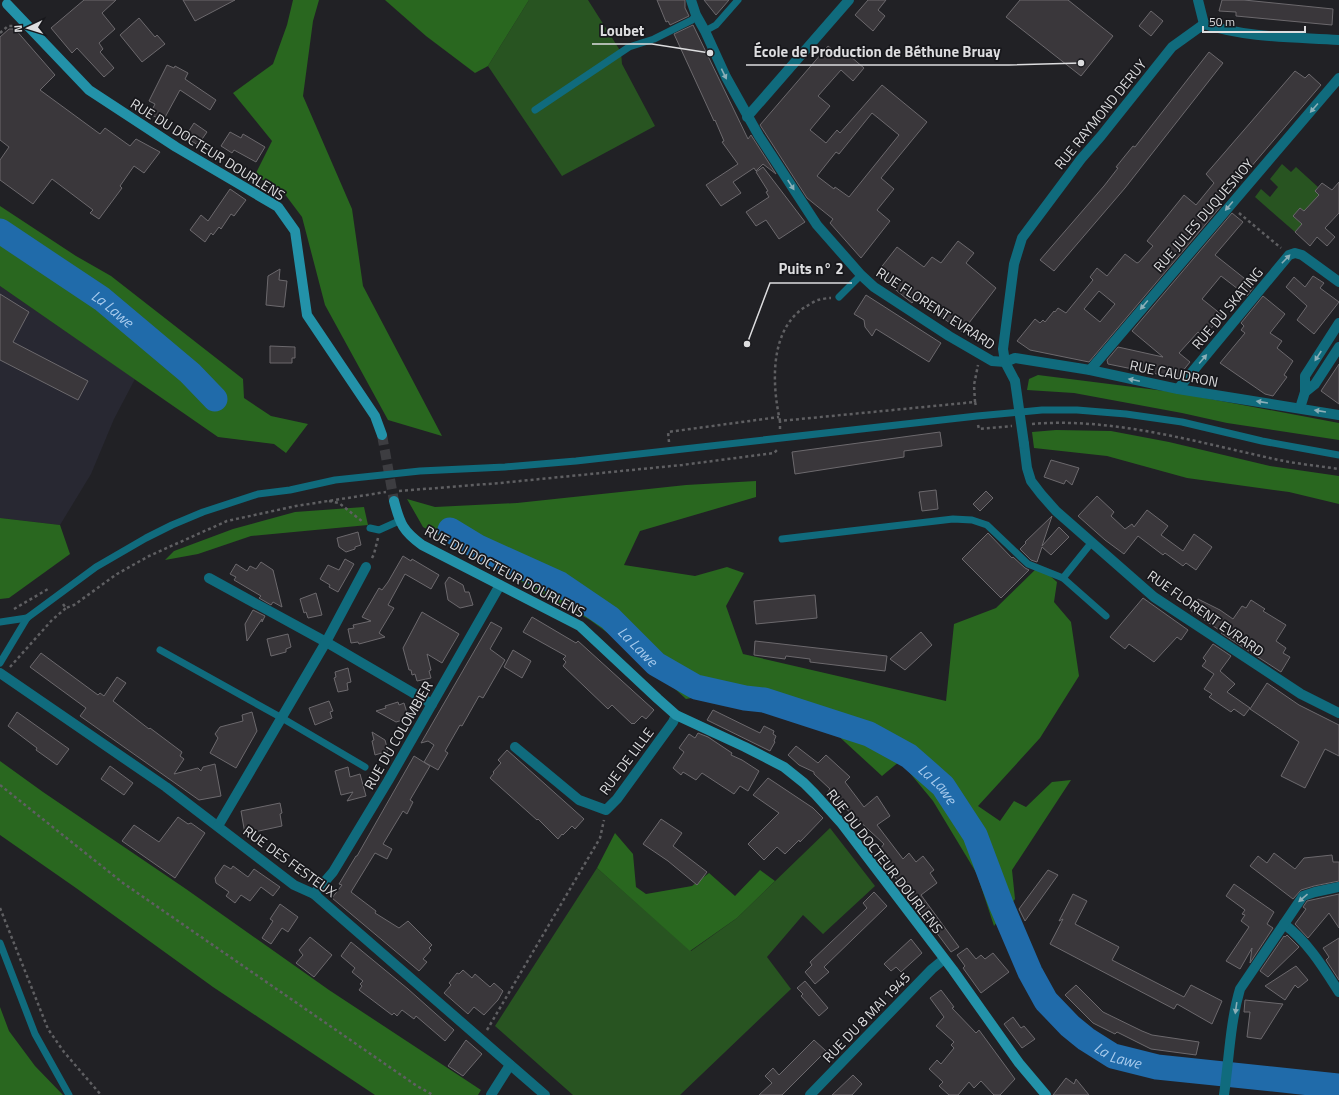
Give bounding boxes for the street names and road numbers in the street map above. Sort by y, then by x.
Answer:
street label: RUE RAYMOND DERUY [1049,54,1151,174]
street label: RUE DU DOCTEUR DOURLENS [127,93,289,205]
street label: RUE JULES DUQUESNOY [1148,153,1258,276]
street label: RUE FLORENT EVRARD [872,262,1000,354]
street label: RUE DU SKATING [1186,262,1268,354]
street label: RUE CAUDRON [1128,354,1220,392]
street label: RUE DU DOCTEUR DOURLENS [421,520,589,622]
street label: RUE FLORENT EVRARD [1143,565,1269,661]
street label: RUE DU COLOMBIER [358,677,438,793]
street label: RUE DE LILLE [594,723,658,799]
street label: RUE DU DOCTEUR DOURLENS [822,784,948,938]
street label: RUE DES FESTEUX [239,820,341,902]
street label: RUE DU 8 MAI 1945 [817,967,915,1067]

